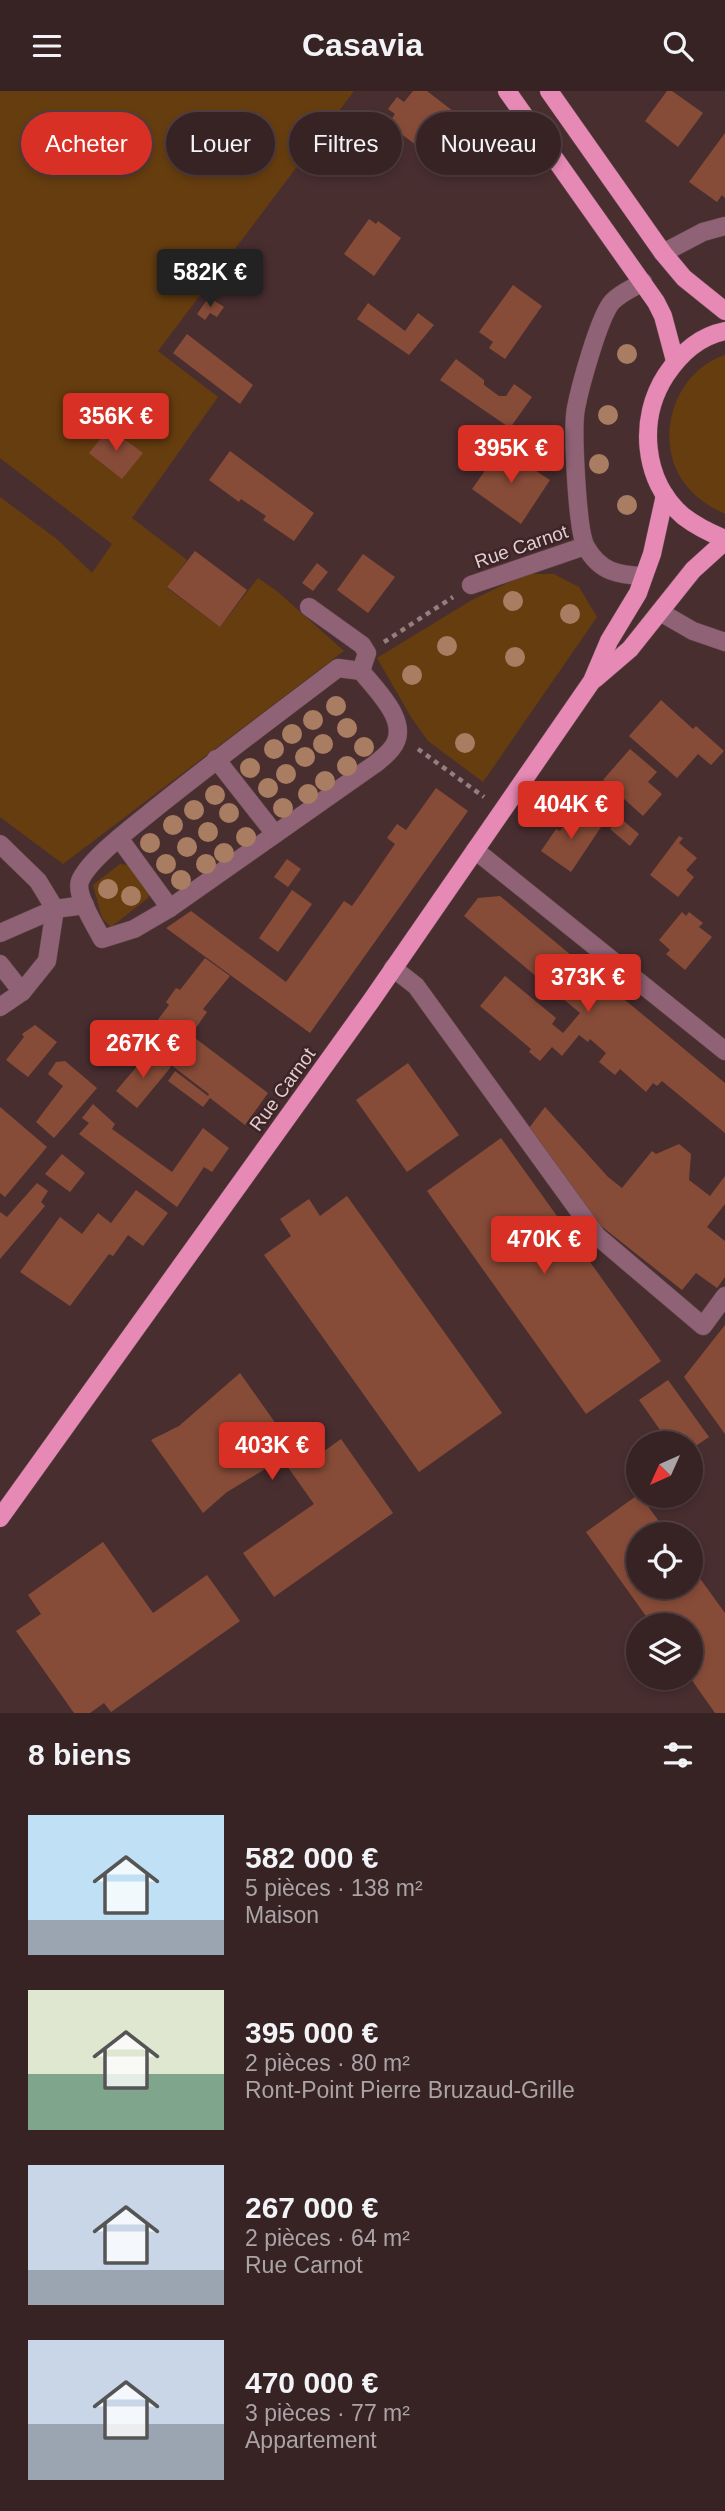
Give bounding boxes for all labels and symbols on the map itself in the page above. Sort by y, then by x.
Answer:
pin: 582K € [153,249,267,309]
pin: 356K € [59,393,173,453]
pin: 395K € [454,425,568,485]
street label: Rue Carnot [472,520,571,572]
pin: 404K € [514,781,628,841]
pin: 373K € [531,955,645,1014]
pin: 267K € [86,1021,200,1080]
street label: Rue Carnot [245,1043,320,1135]
pin: 470K € [487,1217,601,1276]
pin: 403K € [215,1423,329,1482]
north arrow [626,1431,704,1509]

